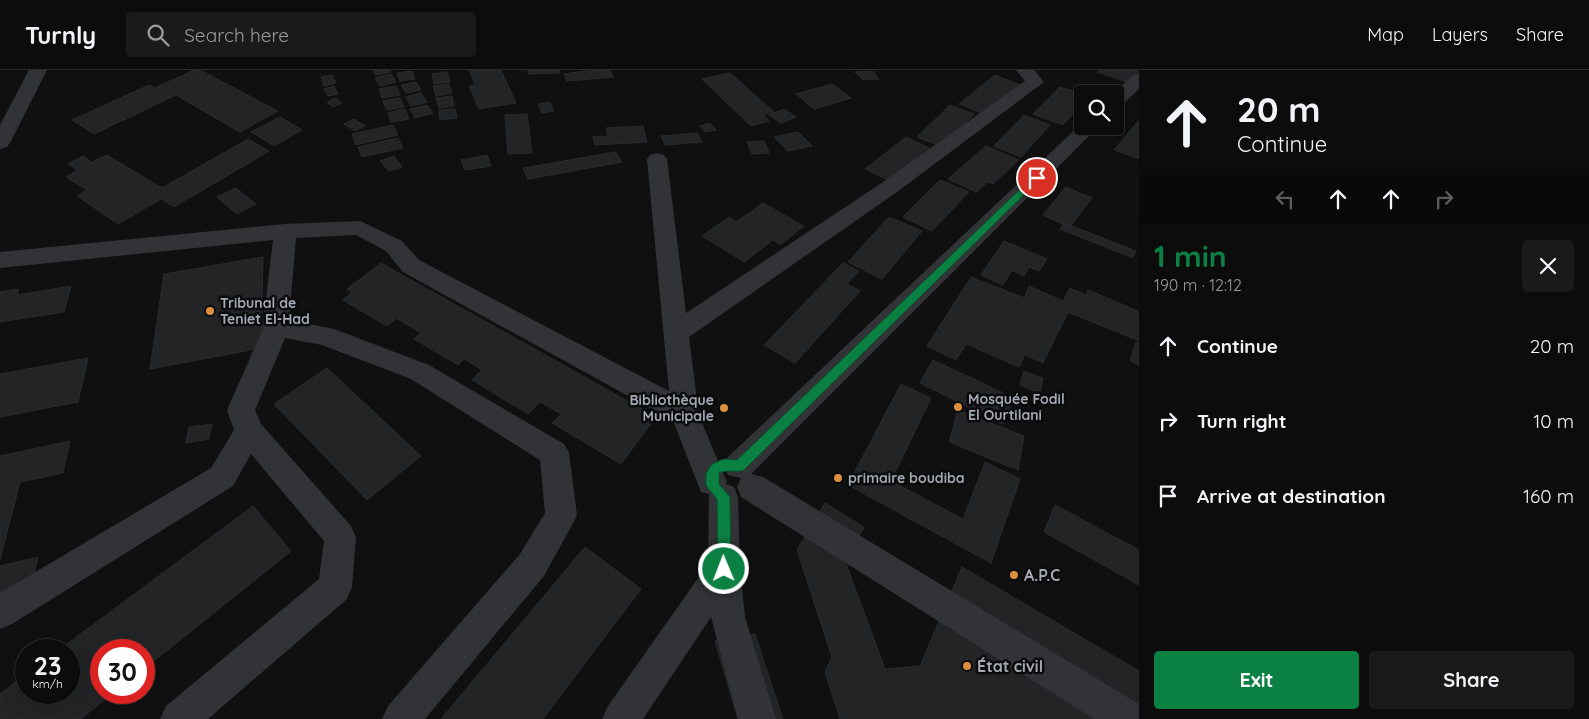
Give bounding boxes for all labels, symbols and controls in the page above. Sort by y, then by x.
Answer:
search box [126,12,476,57]
text: Turnly [25,20,96,50]
icon: search [144,21,172,49]
text: Search here [184,23,289,47]
text: Map [1367,23,1404,46]
text: Layers [1432,23,1488,46]
text: Share [1516,23,1564,46]
map controls [1074,85,1124,135]
button: search [1074,85,1124,135]
text: 20 m [1237,87,1320,131]
icon: ahead [1154,90,1219,155]
text: Continue [1237,130,1327,158]
pin [1016,157,1058,199]
icon: arrive [1023,164,1051,192]
icon: left [1271,185,1299,213]
icon: ahead [1324,185,1352,213]
icon: ahead [1377,185,1405,213]
icon: right [1430,185,1458,213]
text: 1 min [1154,237,1227,275]
button: close [1522,240,1574,292]
text: 190 m · 12:12 [1154,275,1242,295]
place label: Tribunal de Teniet El-Had [220,294,310,328]
marker: Tribunal de Teniet El-Had [204,305,216,317]
icon: ahead [1154,332,1182,360]
text: Continue [1197,334,1278,358]
text: 20 m [1530,334,1574,358]
place label: Mosquée Fodil El Ourtilani [968,390,1065,424]
place label: Bibliothèque Municipale [629,391,714,425]
marker: Mosquée Fodil El Ourtilani [952,401,964,413]
marker: Bibliothèque Municipale [718,402,730,414]
icon: right [1154,407,1182,435]
text: Turn right [1197,409,1286,433]
text: 10 m [1533,409,1574,433]
place label: primaire boudiba [848,469,965,487]
marker: primaire boudiba [832,472,844,484]
icon: arrive [1154,482,1182,510]
text: Arrive at destination [1197,484,1386,508]
text: 160 m [1523,484,1574,508]
position arrow [697,542,749,594]
place label: A.P.C [1024,565,1060,585]
marker: A.P.C [1008,569,1020,581]
speed limit sign: 30 [90,639,155,704]
text: 23 [34,650,61,681]
button: Exit [1154,651,1359,709]
button: Share [1369,651,1574,709]
place label: État civil [977,656,1043,676]
marker: État civil [961,660,973,672]
text: km/h [32,676,63,691]

